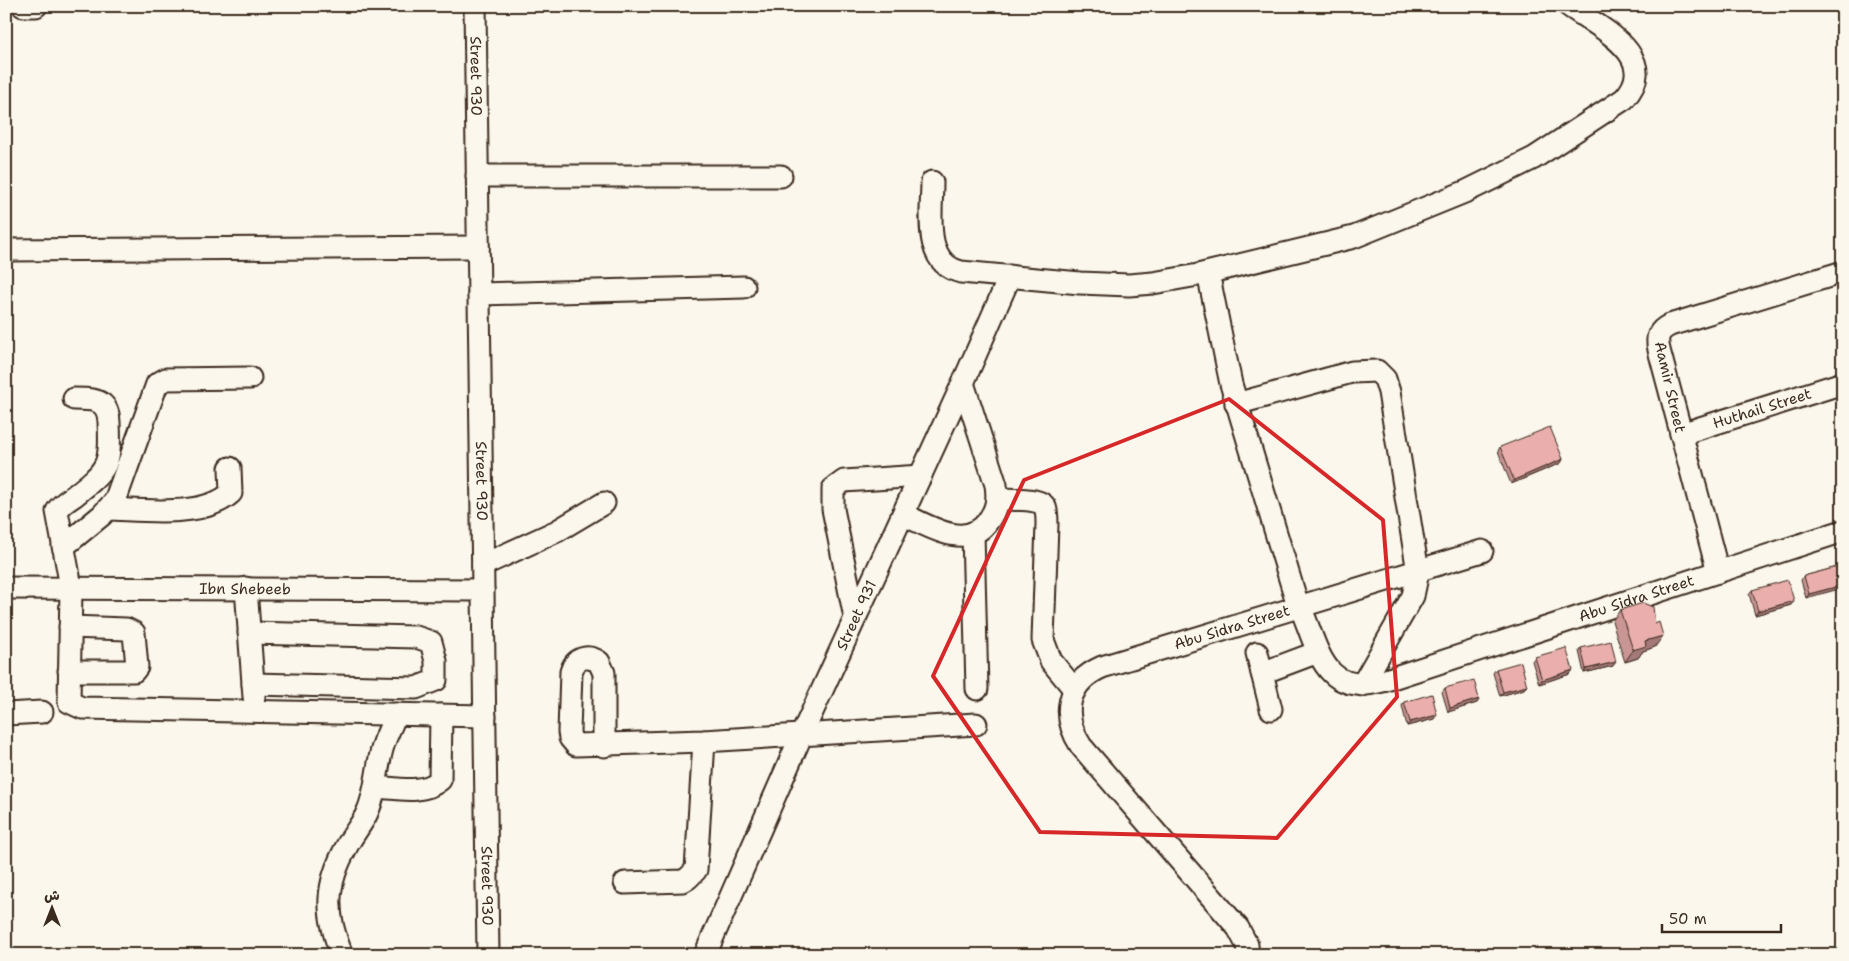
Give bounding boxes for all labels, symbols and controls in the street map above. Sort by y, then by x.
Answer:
street label: Street 930 [465,36,487,116]
street label: Aamir Street [1650,339,1690,435]
street label: Huthail Street [1710,384,1814,433]
street label: Street 930 [471,441,492,521]
street label: Abu Sidra Street [1576,570,1696,627]
street label: Street 931 [832,577,881,653]
street label: Ibn Shebeeb [199,579,291,599]
street label: Abu Sidra Street [1172,600,1292,654]
street label: Street 930 [477,846,498,926]
north arrow [28,884,78,934]
text: ش [44,886,60,904]
scale bar [1662,901,1780,933]
text: 50 m [1669,909,1707,929]

